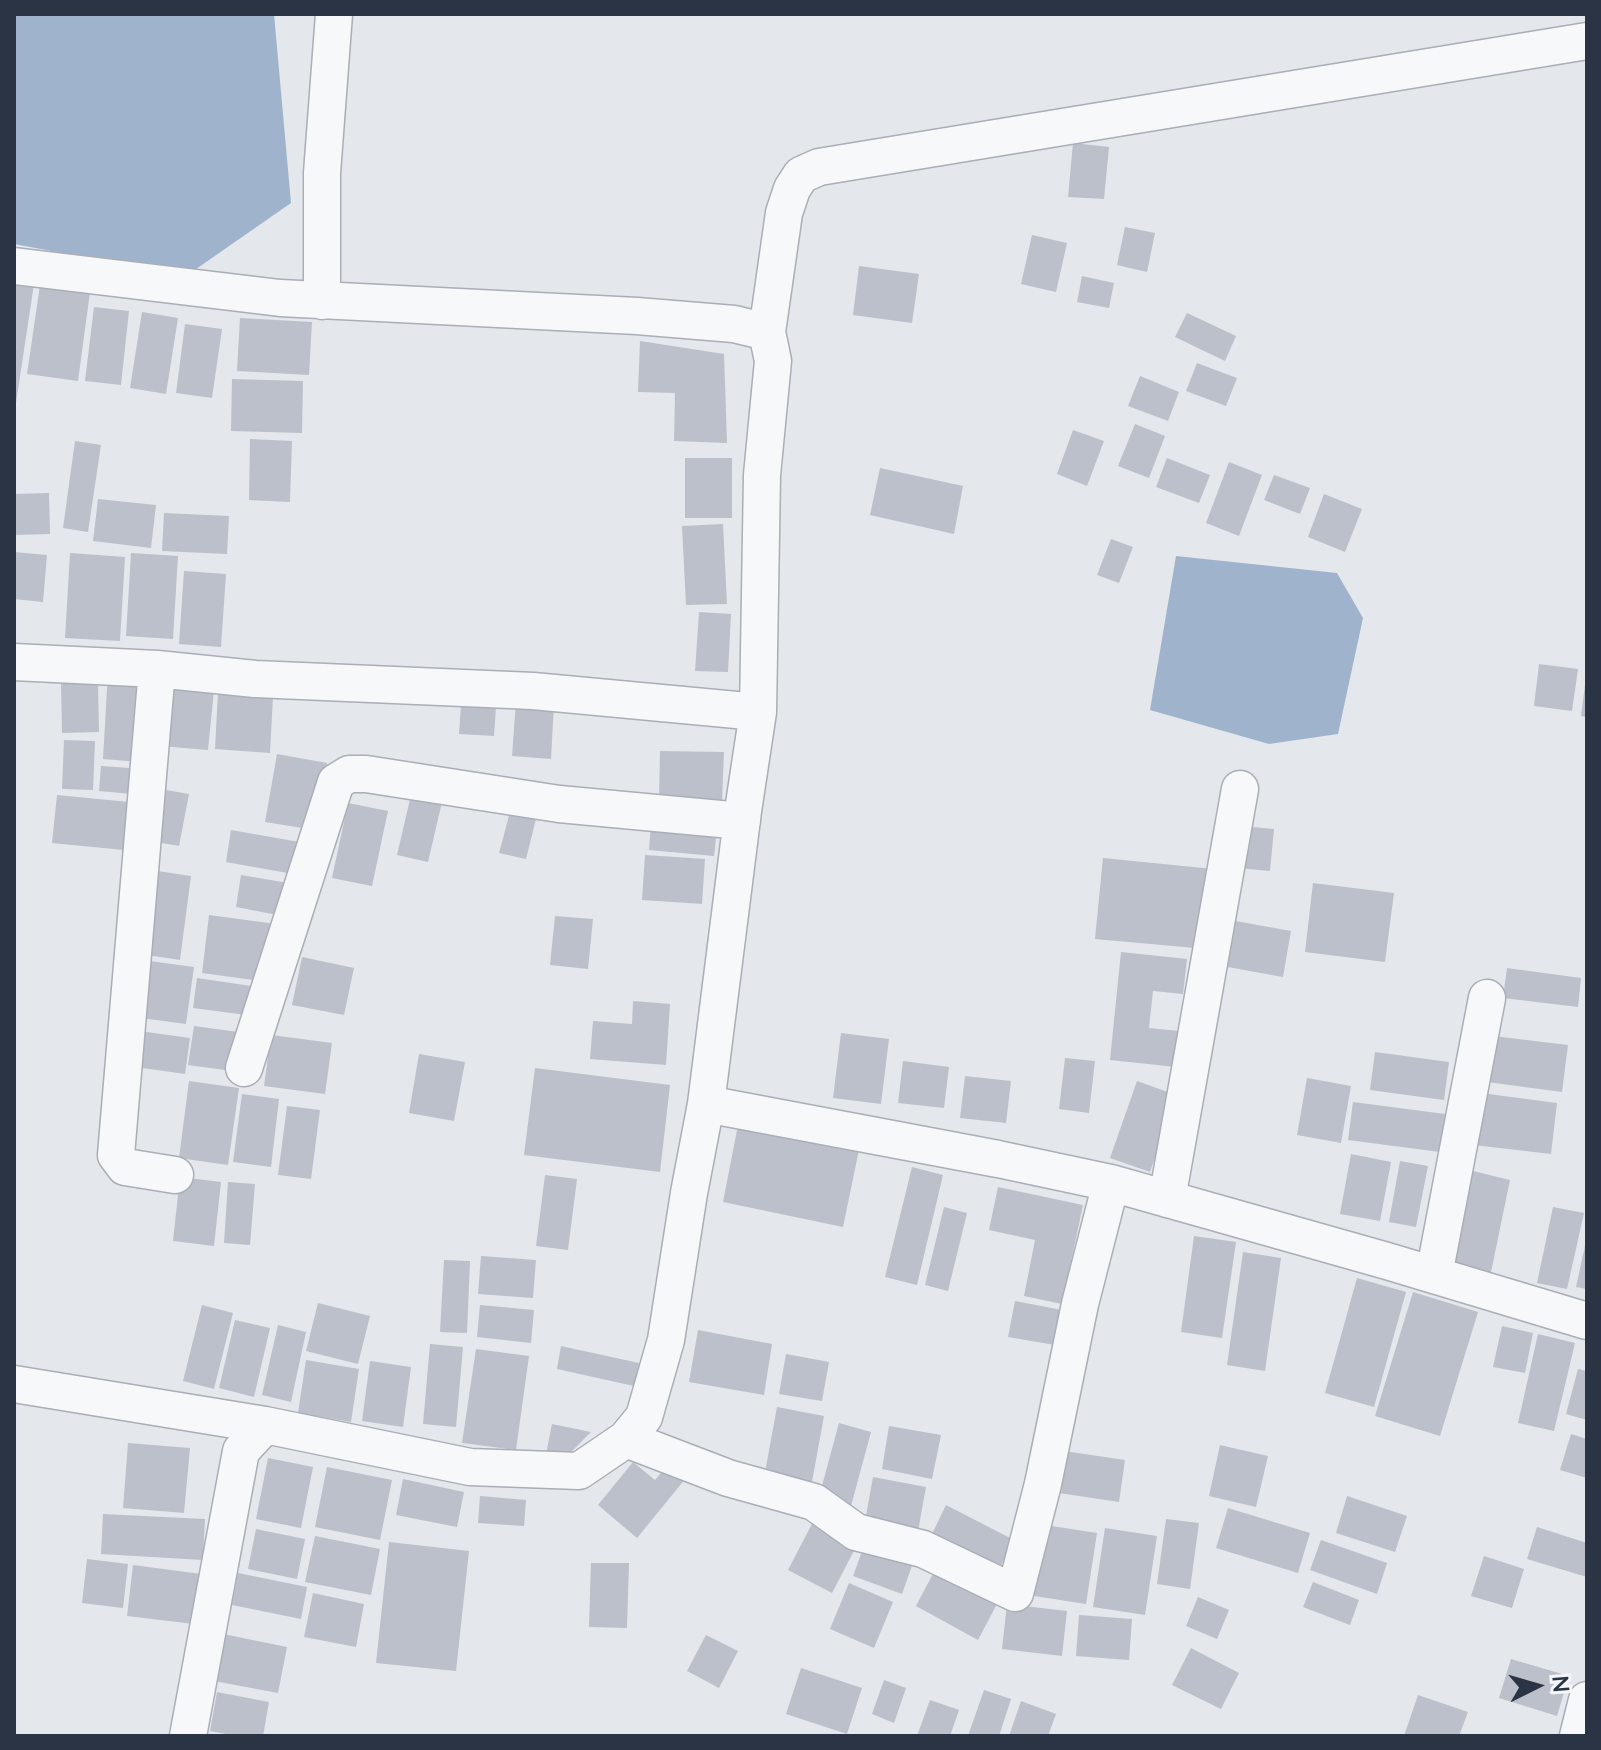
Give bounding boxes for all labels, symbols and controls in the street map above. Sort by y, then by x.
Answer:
north arrow [1497,1646,1577,1726]
text: N [1547,1674,1576,1693]

